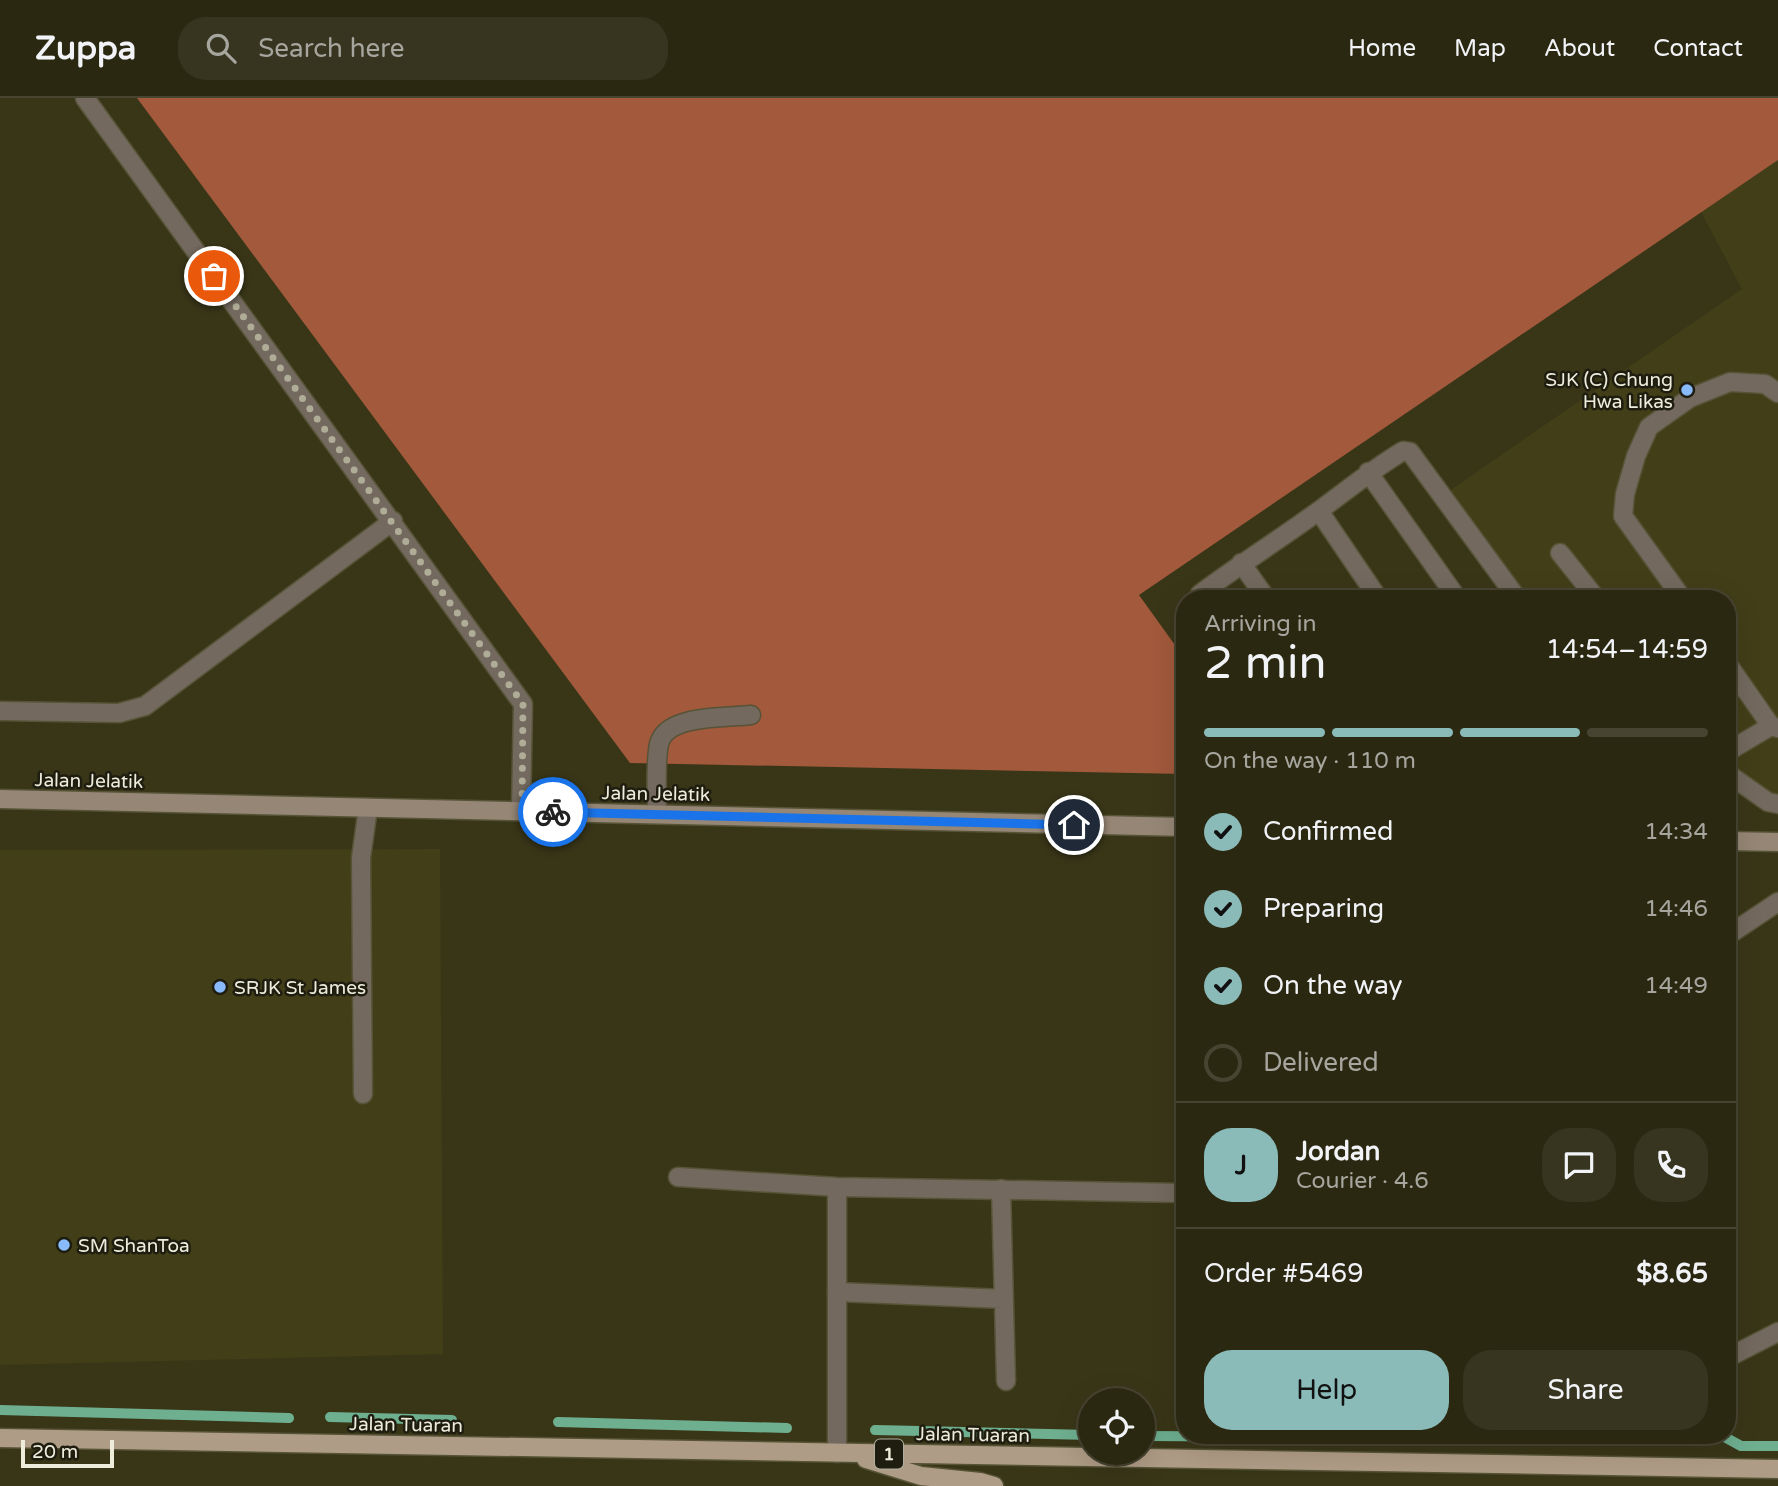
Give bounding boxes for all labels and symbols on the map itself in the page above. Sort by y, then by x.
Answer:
pin [184,246,244,306]
place label: SJK (C) Chung Hwa Likas [1545,369,1673,413]
marker: SJK (C) Chung Hwa Likas [1679,382,1695,398]
street label: Jalan Jelatik [35,769,143,793]
courier [518,777,588,847]
street label: Jalan Jelatik [602,782,710,806]
pin [1044,795,1104,855]
place label: SRJK St James [234,977,366,999]
marker: SRJK St James [212,979,228,995]
place label: SM ShanToa [78,1235,190,1257]
marker: SM ShanToa [56,1237,72,1253]
street label: Jalan Tuaran [349,1413,463,1437]
street label: Jalan Tuaran [916,1423,1030,1447]
scale bar [21,1437,114,1469]
road number: 1 [875,1440,903,1469]

